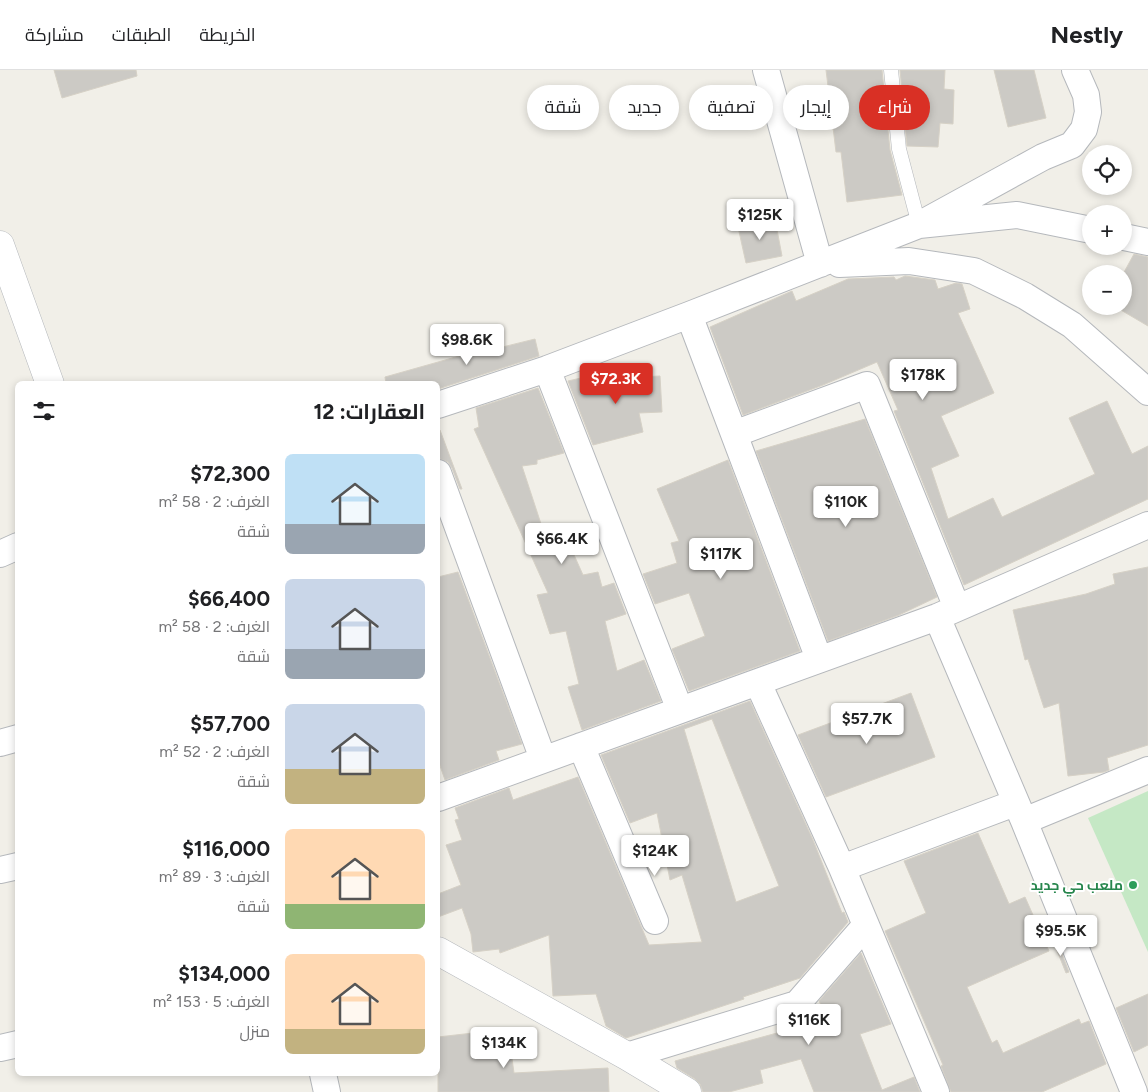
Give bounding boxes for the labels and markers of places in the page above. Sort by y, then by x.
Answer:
pin: $125K [725,198,795,241]
pin: $98.6K [426,324,508,366]
pin: $178K [888,358,958,401]
pin: $72.3K [575,362,657,405]
pin: $110K [811,486,881,528]
pin: $66.4K [521,522,603,565]
pin: $117K [686,538,756,580]
pin: $57.7K [826,702,908,745]
pin: $124K [620,834,690,877]
place label: ملعب حي جديد [1031,877,1123,897]
marker: ملعب حي جديد [1127,879,1139,891]
pin: $95.5K [1020,914,1102,957]
pin: $116K [774,1004,844,1046]
pin: $134K [469,1026,539,1069]

